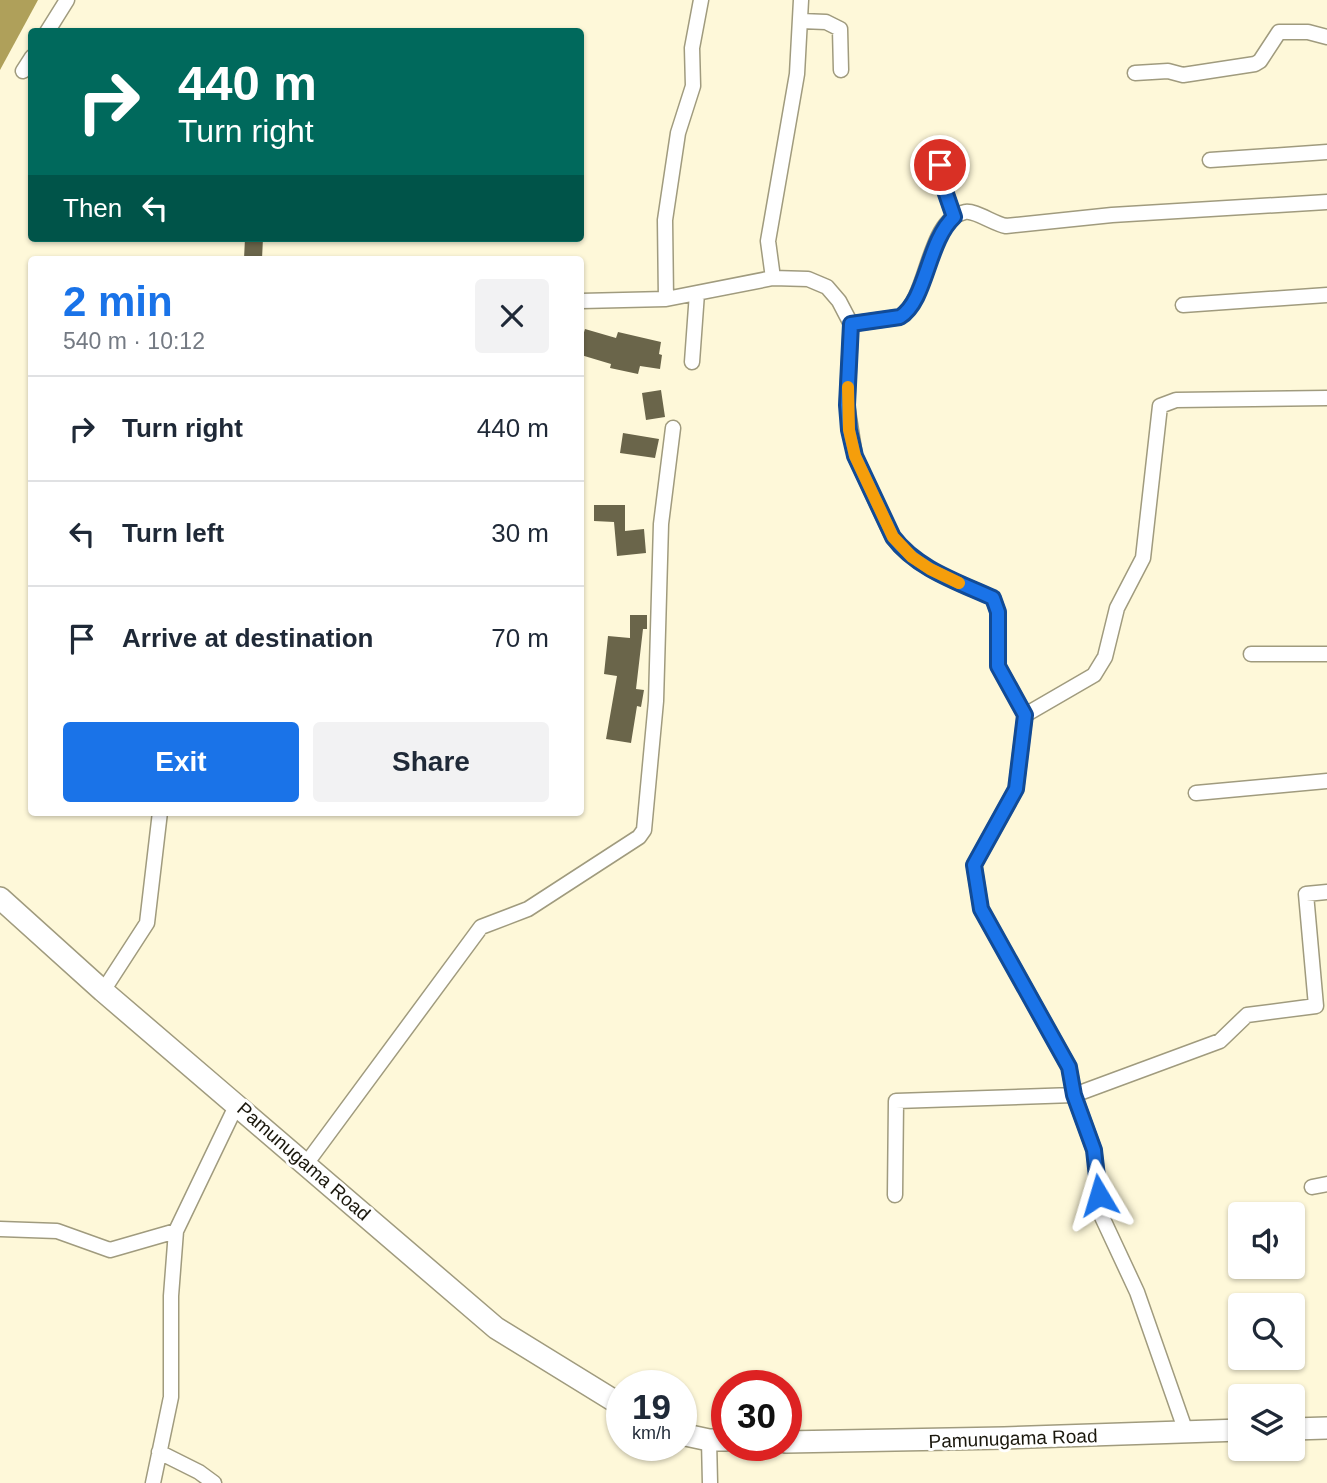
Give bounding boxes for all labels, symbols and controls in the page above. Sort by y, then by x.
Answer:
icon: right [63,56,154,147]
text: 440 m [178,56,317,110]
text: Turn right [178,113,314,149]
pin [910,135,970,195]
icon: arrive [921,146,959,184]
icon: left [136,189,174,227]
text: Then [63,193,122,223]
text: 2 min [63,278,173,325]
button: close [475,279,549,353]
text: 540 m · 10:12 [63,328,205,354]
icon: right [63,410,101,448]
text: Turn right [122,413,243,443]
text: 440 m [477,413,549,443]
icon: left [63,515,101,553]
text: Turn left [122,518,224,548]
text: 30 m [491,518,549,548]
icon: arrive [63,620,101,658]
text: Arrive at destination [122,623,373,653]
text: 70 m [491,623,549,653]
button: Exit [63,722,299,802]
button: Share [313,722,549,802]
street label: Pamunugama Road [233,1098,374,1225]
position arrow [1062,1158,1136,1232]
map controls [1228,1202,1305,1461]
button: sound [1228,1202,1305,1279]
button: search [1228,1293,1305,1370]
speed limit sign: 30 [711,1370,802,1461]
button: layers [1228,1384,1305,1461]
text: 19 [632,1387,671,1426]
text: km/h [632,1423,671,1443]
street label: Pamunugama Road [928,1425,1098,1452]

